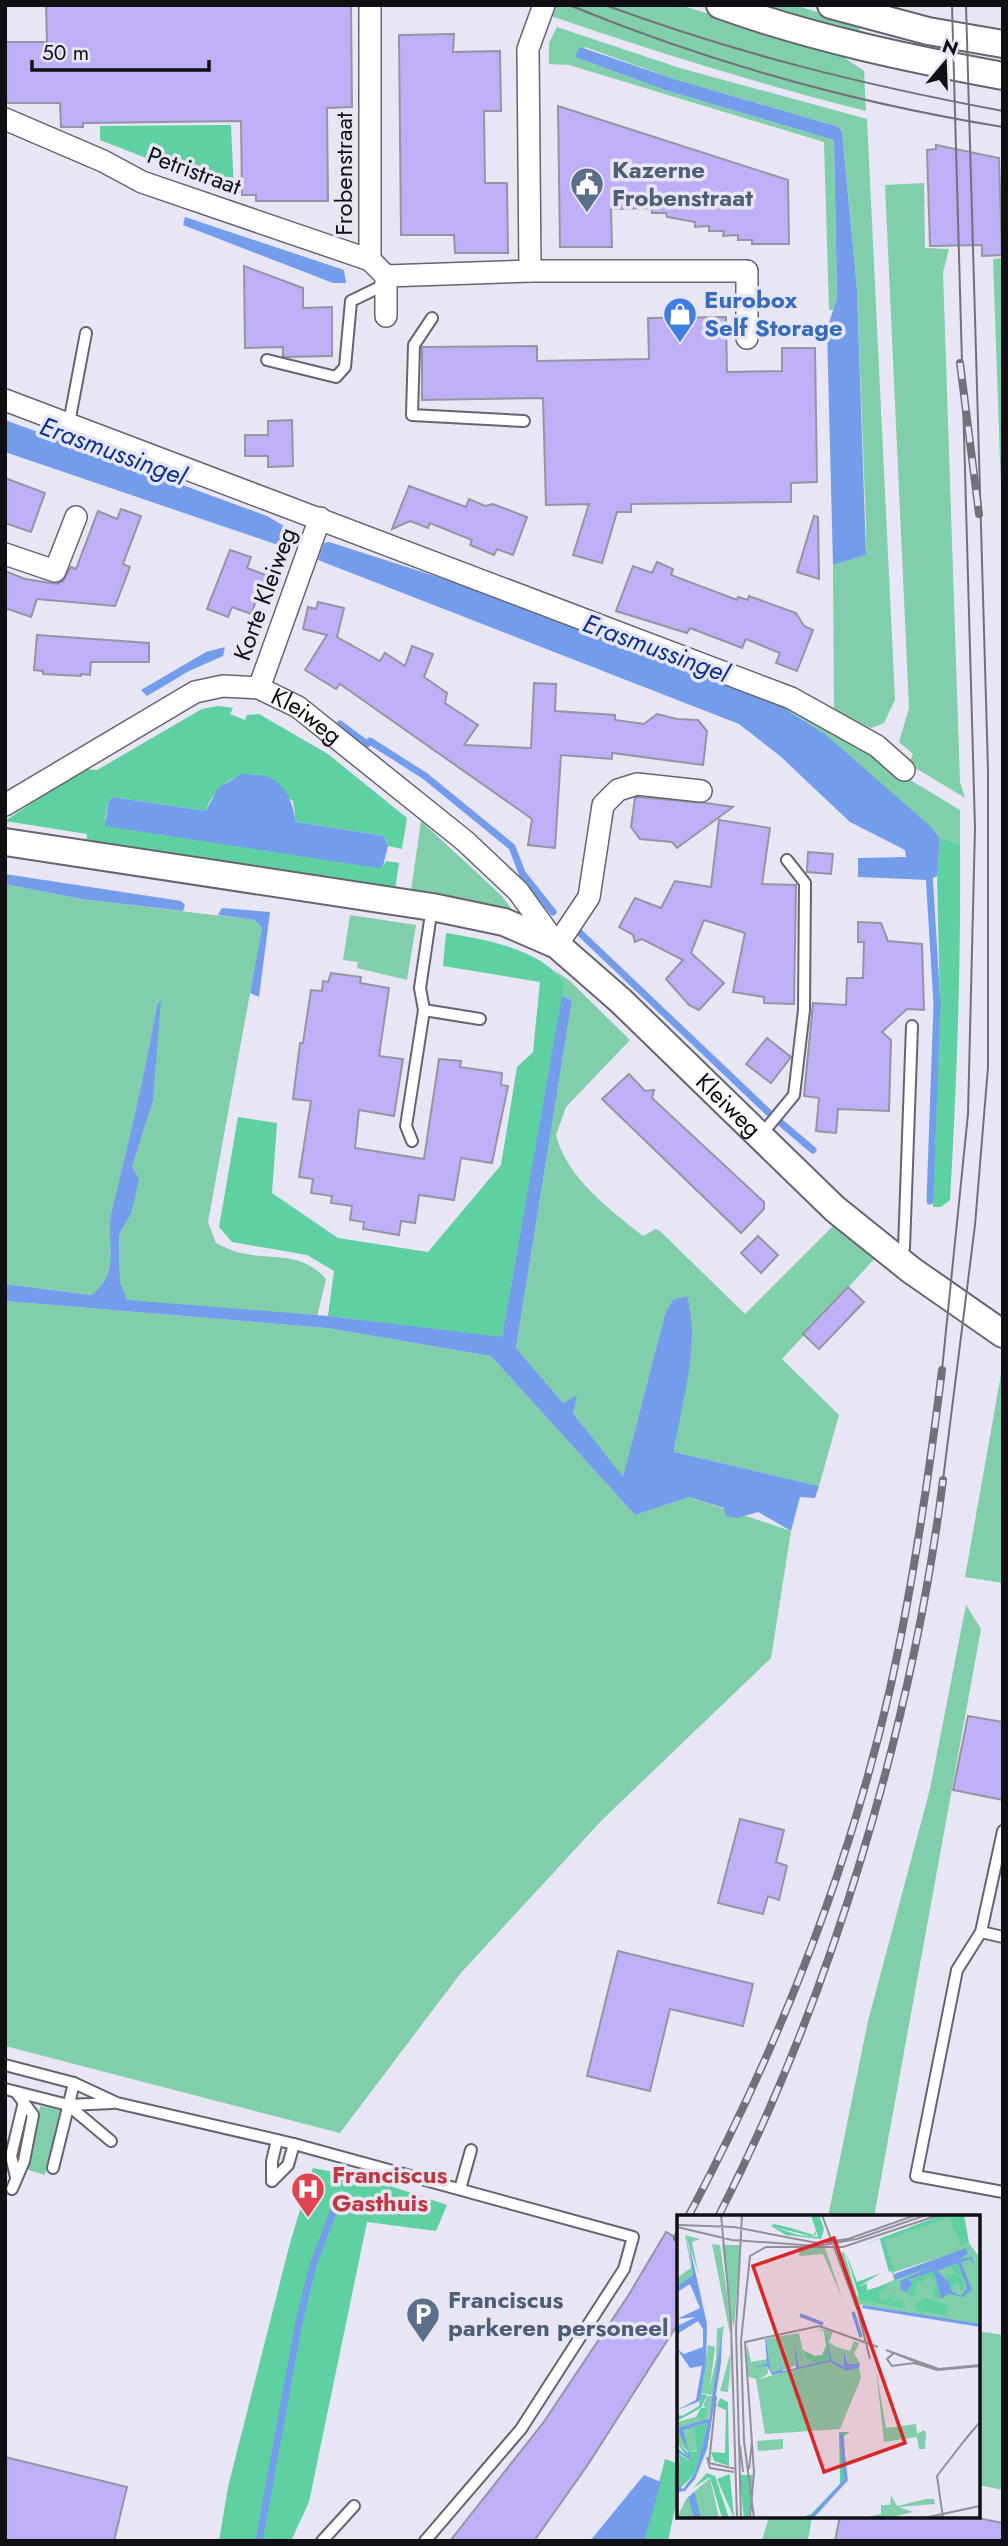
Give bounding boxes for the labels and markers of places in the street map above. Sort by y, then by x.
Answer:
place label: Kazerne Frobenstraat [612,152,753,215]
public building icon: Kazerne Frobenstraat [568,165,606,214]
place label: Eurobox Self Storage [704,282,843,345]
shop icon: Eurobox Self Storage [661,295,699,344]
place label: Franciscus Gasthuis [332,2157,447,2220]
hospital icon: Franciscus Gasthuis [289,2170,327,2219]
place label: Franciscus parkeren personeel [448,2282,668,2345]
parking icon: Franciscus parkeren personeel [404,2295,442,2344]

